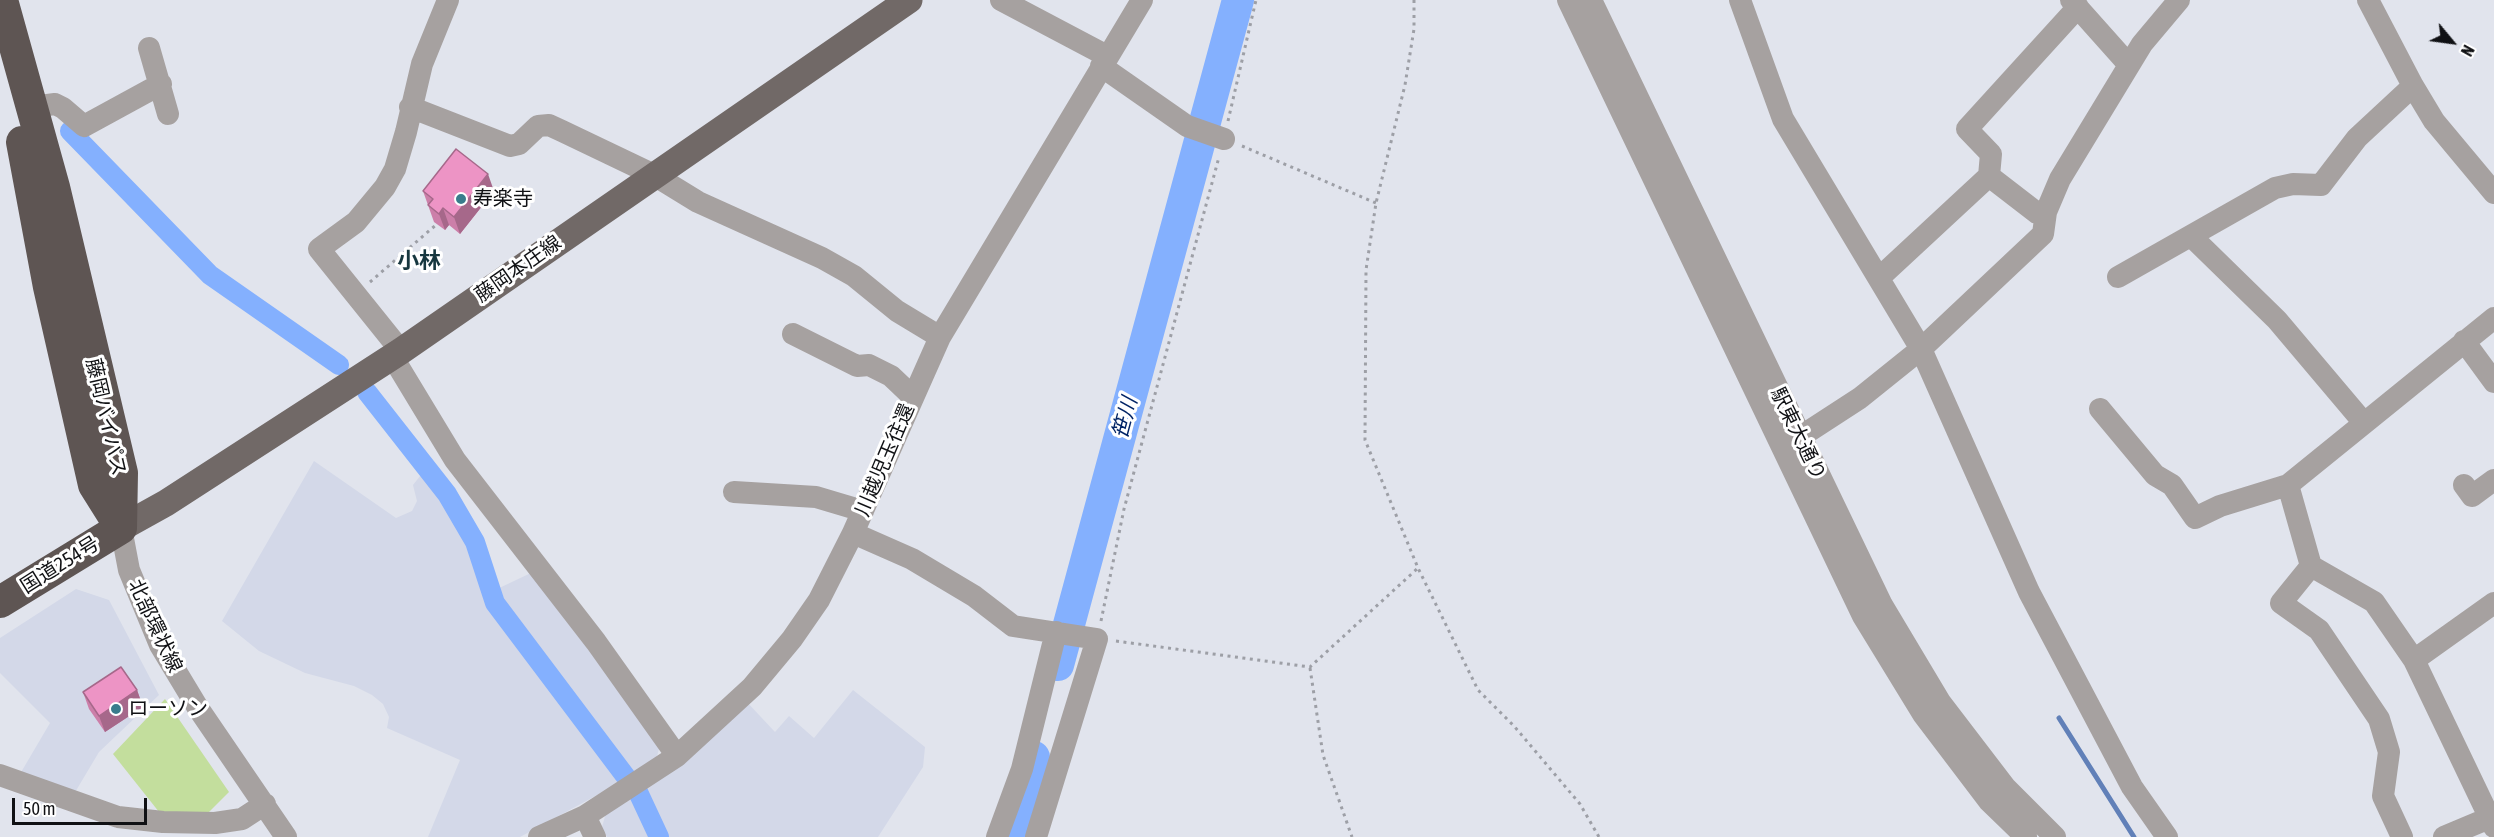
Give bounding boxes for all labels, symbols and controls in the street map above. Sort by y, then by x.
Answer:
north arrow [2422,12,2482,72]
text: N [2458,42,2478,59]
place label: 寿楽寺 [473,187,533,211]
marker: 寿楽寺 [454,192,468,206]
street label: 藤岡本庄線 [470,230,566,308]
district label: 小林 [397,248,441,274]
street label: 藤岡バイパス [81,356,131,478]
street label: 駅東大通り [1765,384,1831,484]
water label: 笹川 [1107,394,1143,442]
street label: 川越児玉往還 [851,400,919,520]
street label: 国道254号 [16,531,104,599]
street label: 北部環状線 [123,576,187,676]
place label: ローソン [128,697,208,721]
marker: ローソン [109,702,123,716]
scale bar [15,786,150,824]
text: 50 m [23,798,55,819]

